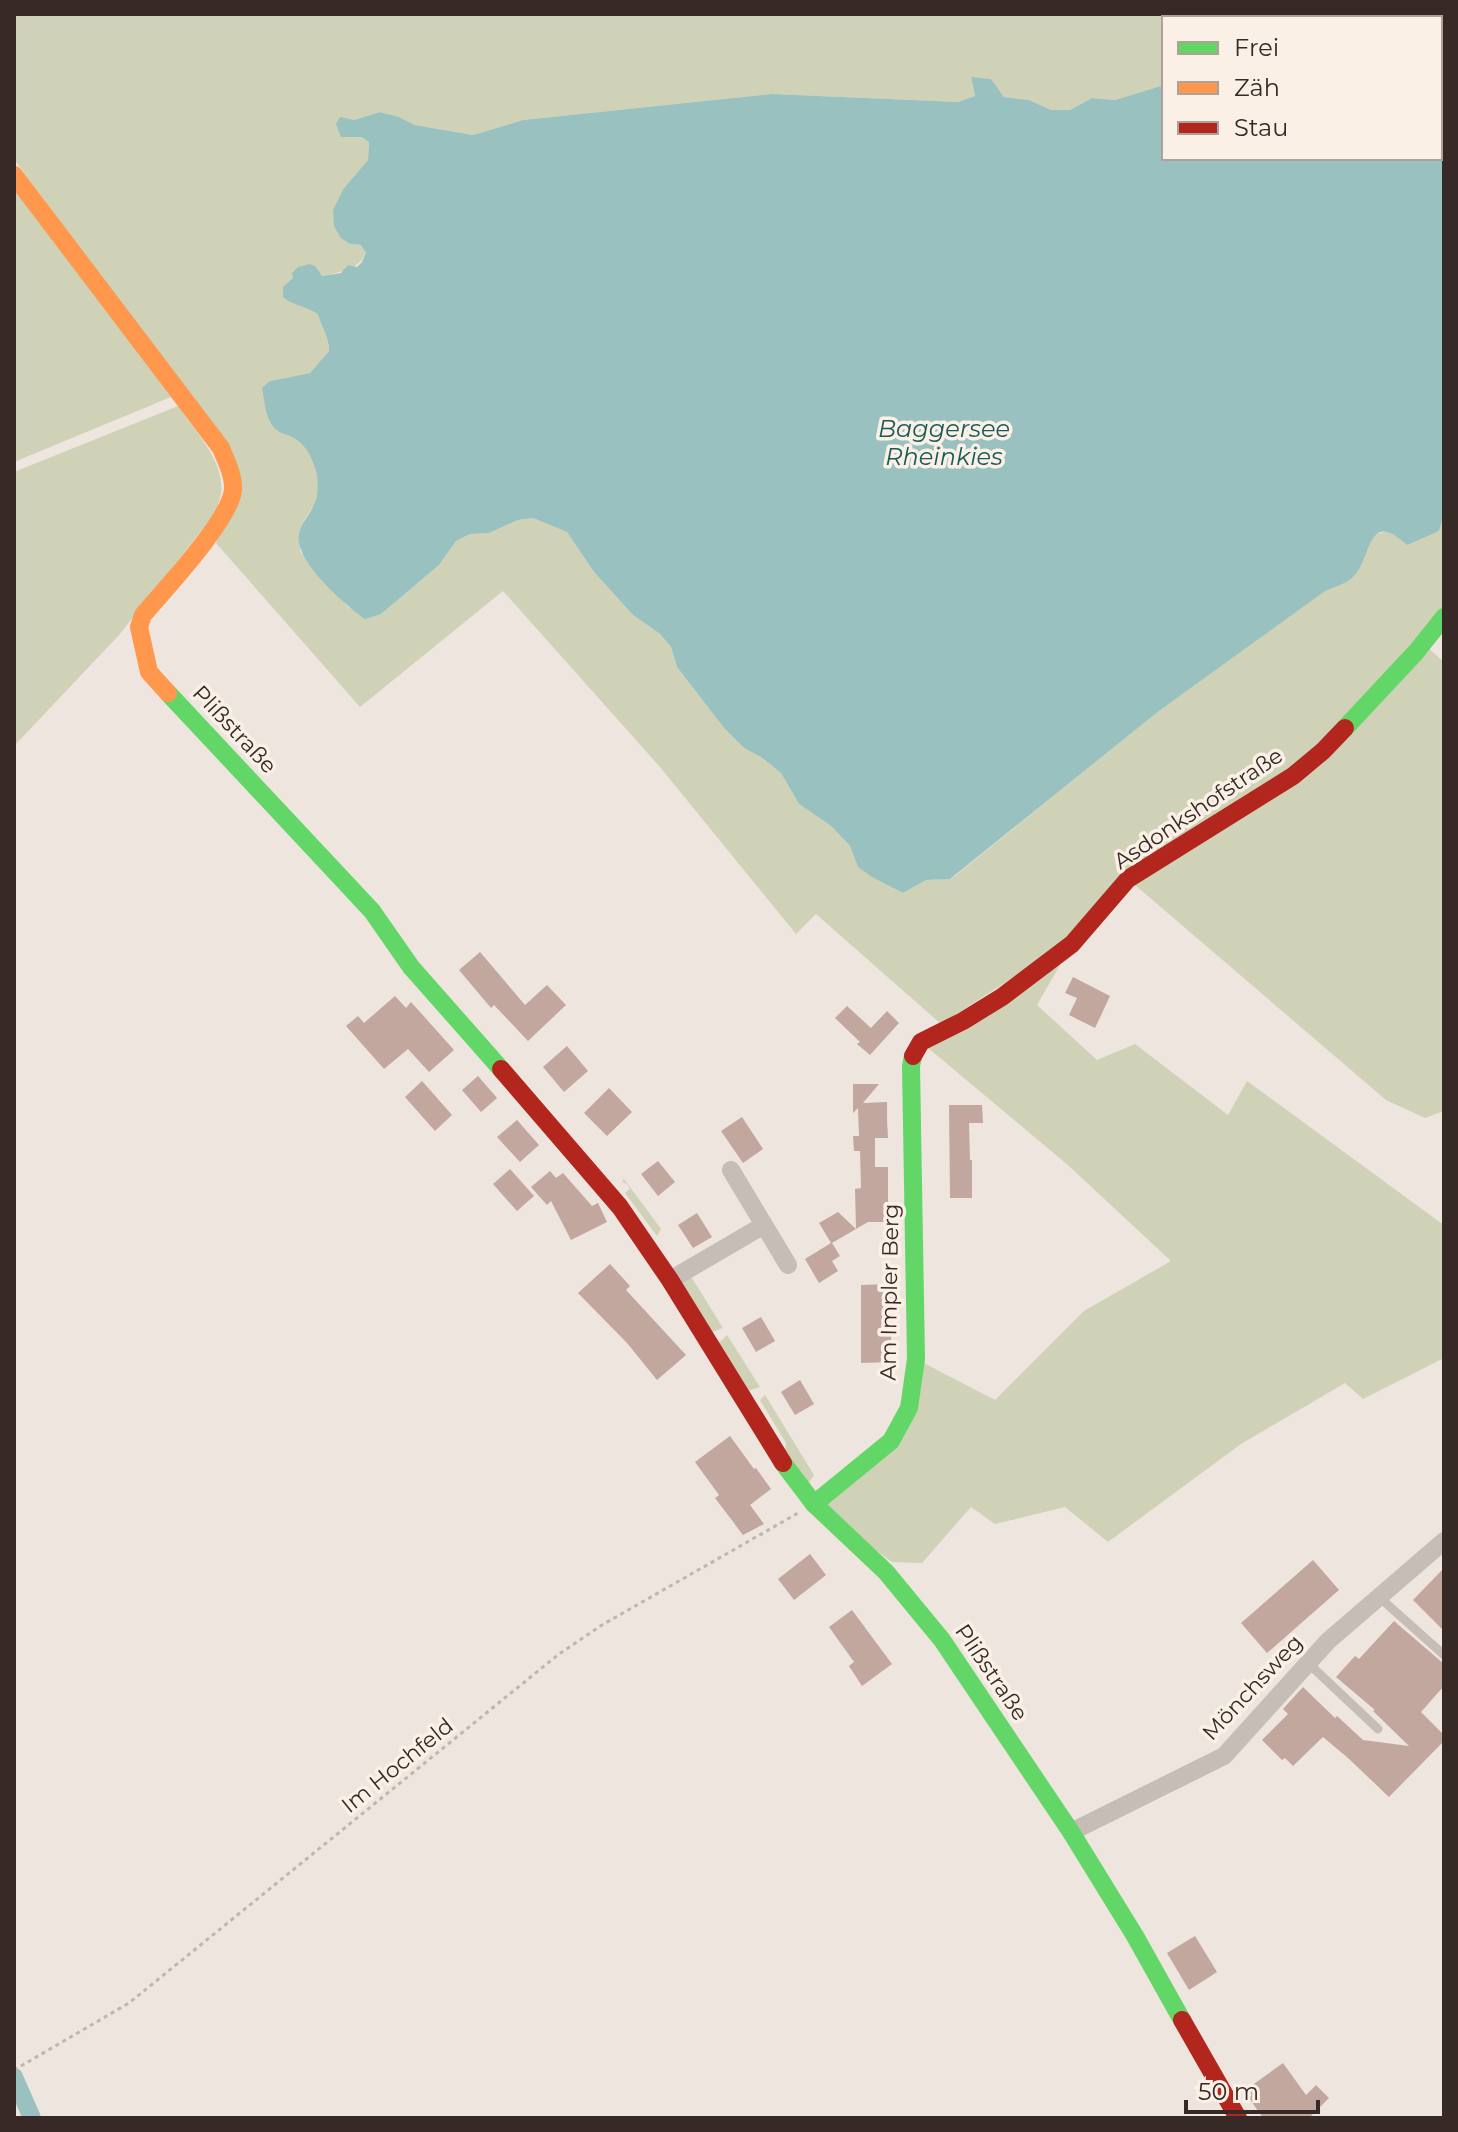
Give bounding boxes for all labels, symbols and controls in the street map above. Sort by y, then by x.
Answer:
legend [1162,16,1442,160]
text: Frei [1234,33,1279,62]
text: Zäh [1234,73,1280,102]
text: Stau [1234,113,1288,142]
water label: Baggersee Rheinkies [878,414,1010,471]
street label: Plißstraße [187,680,282,779]
street label: Asdonkshofstraße [1109,742,1288,875]
street label: Am Impler Berg [874,1203,905,1381]
street label: Plißstraße [949,1619,1034,1726]
street label: Mönchsweg [1197,1629,1308,1746]
street label: Im Hochfeld [336,1712,459,1819]
scale bar [1186,2064,1318,2114]
text: 50 m [1198,2077,1259,2106]

